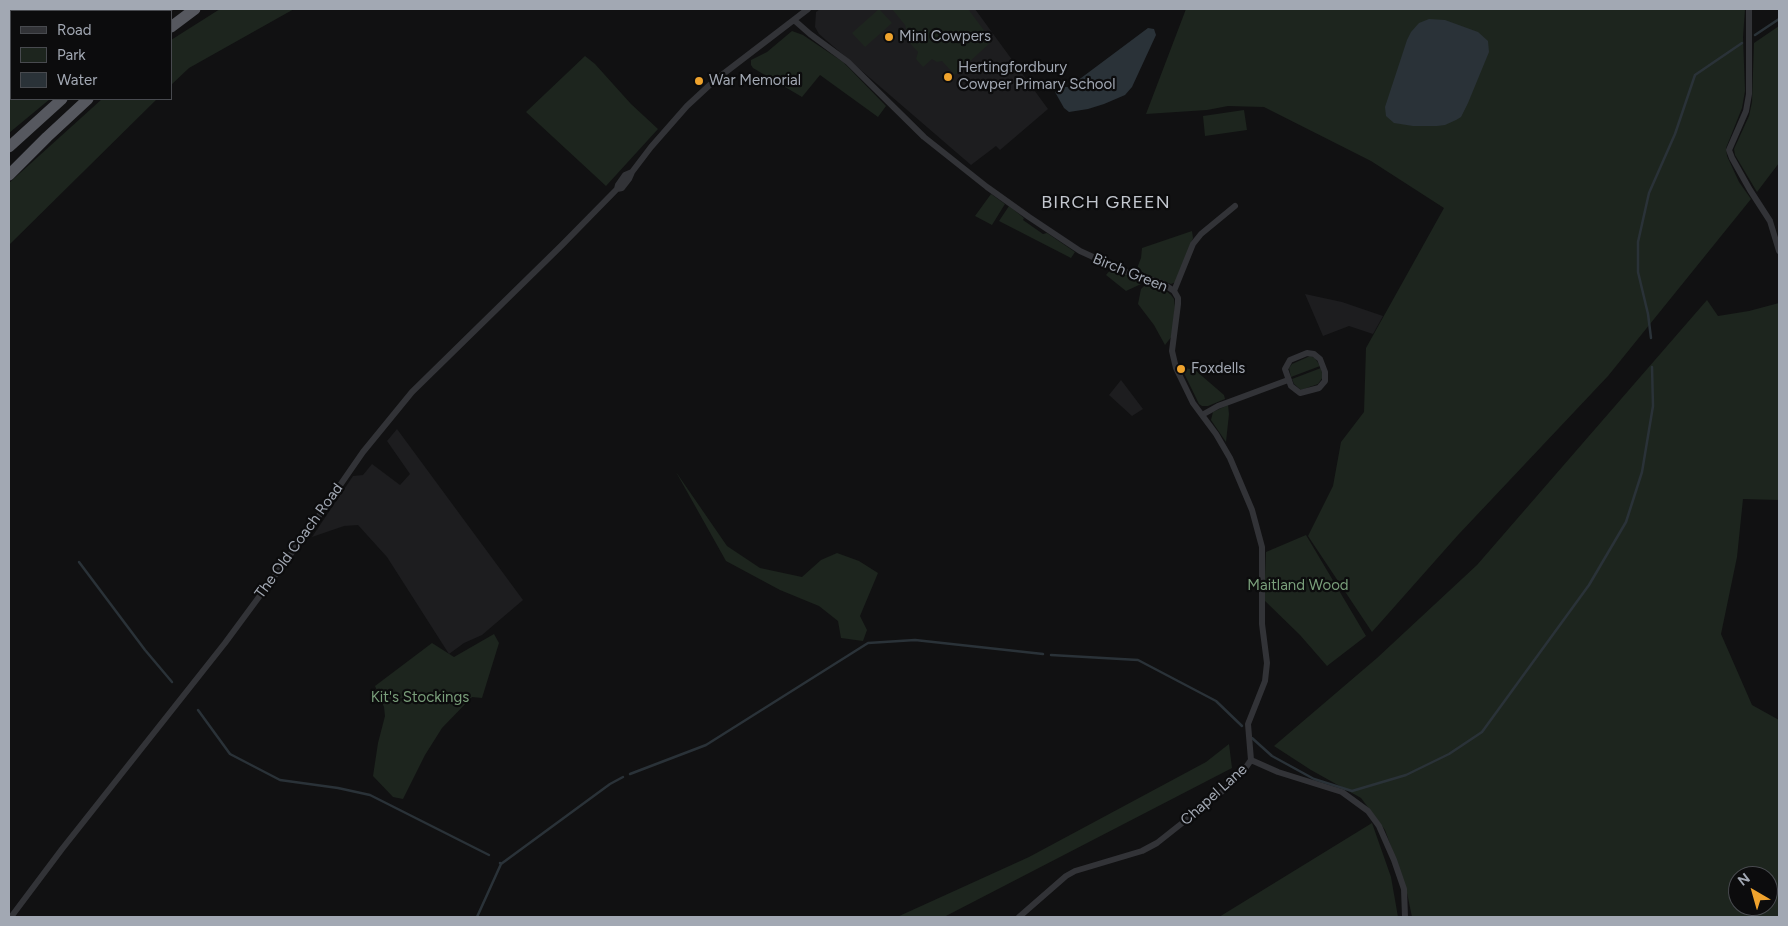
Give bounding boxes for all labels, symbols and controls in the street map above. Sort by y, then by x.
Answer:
legend [10,10,172,100]
text: Road [57,21,92,39]
place label: Mini Cowpers [899,28,991,46]
marker: Mini Cowpers [883,31,895,43]
text: Park [57,46,86,64]
place label: Hertingfordbury Cowper Primary School [958,59,1116,94]
text: Water [57,71,97,89]
marker: Hertingfordbury Cowper Primary School [942,71,954,83]
place label: War Memorial [709,72,801,90]
marker: War Memorial [693,75,705,87]
district label: BIRCH GREEN [1040,192,1172,214]
street label: Birch Green [1090,250,1170,296]
place label: Foxdells [1191,360,1245,378]
marker: Foxdells [1175,363,1187,375]
street label: The Old Coach Road [251,480,347,602]
park label: Maitland Wood [1247,577,1349,595]
park label: Kit's Stockings [371,689,469,707]
street label: Chapel Lane [1177,761,1251,829]
north arrow [1728,866,1778,916]
text: N [1735,870,1754,890]

